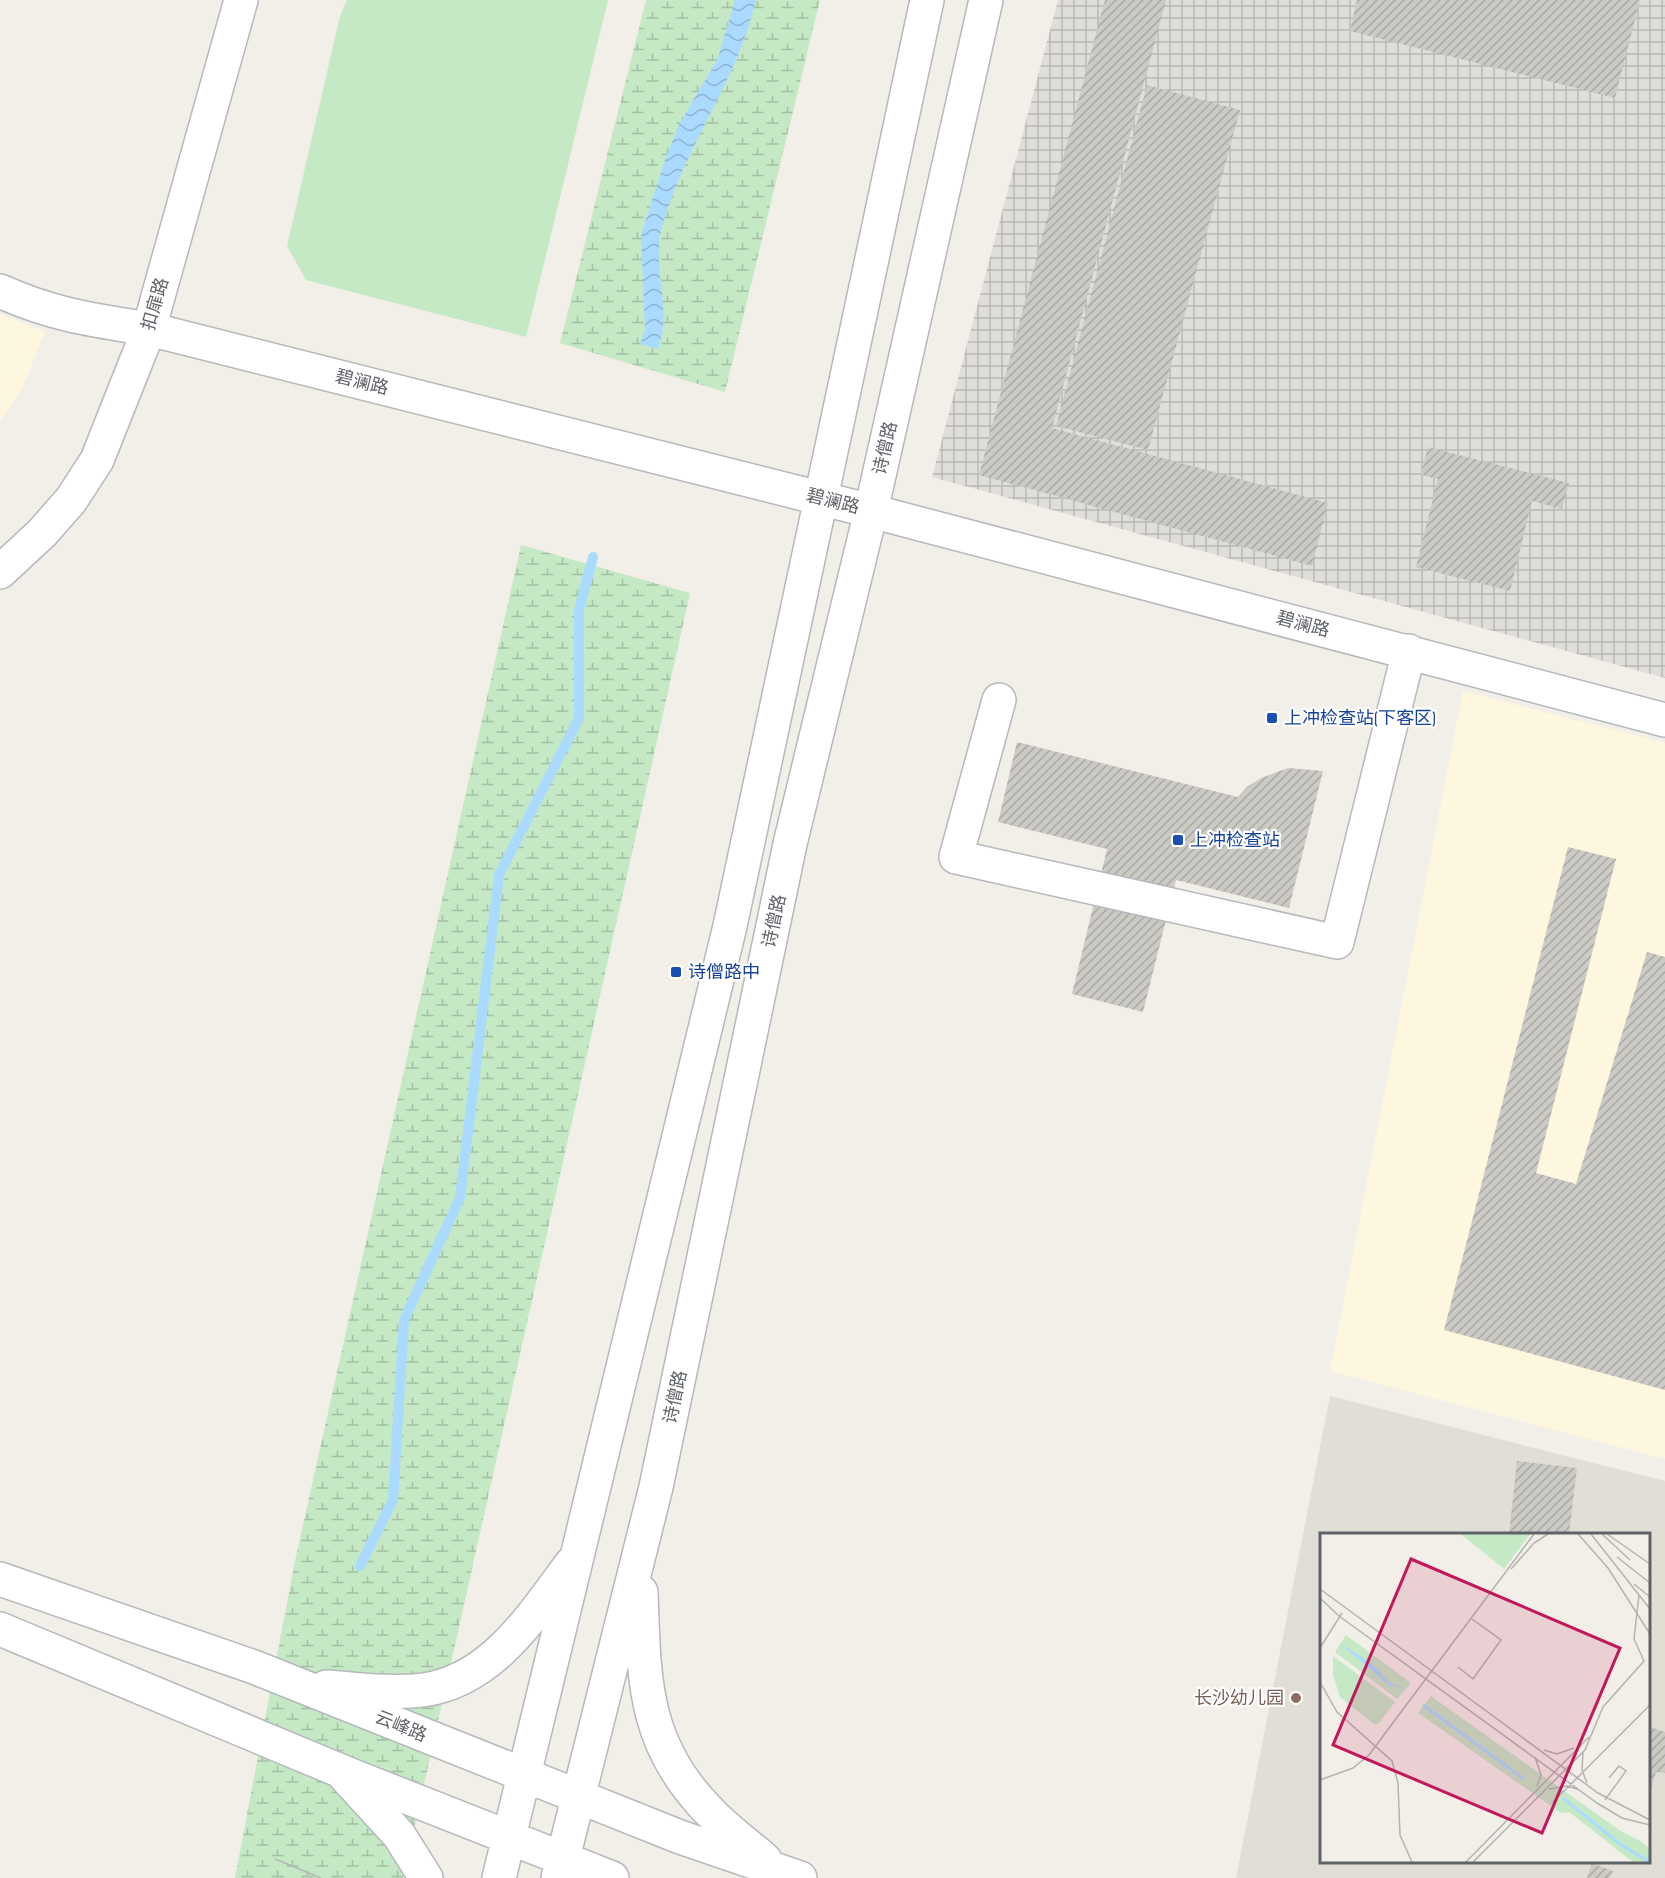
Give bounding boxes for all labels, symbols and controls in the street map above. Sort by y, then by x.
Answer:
street label: 扣扉路 [138,275,173,333]
street label: 碧澜路 [333,366,391,399]
street label: 诗僧路 [869,419,902,477]
street label: 碧澜路 [804,485,862,518]
street label: 碧澜路 [1274,607,1332,642]
place label: 上冲检查站(下客区) [1284,708,1436,729]
marker: 上冲检查站(下客区) [1265,711,1279,725]
place label: 上冲检查站 [1190,830,1280,851]
marker: 上冲检查站 [1171,833,1185,847]
street label: 诗僧路 [759,893,790,950]
place label: 诗僧路中 [688,962,760,983]
marker: 诗僧路中 [669,965,683,979]
street label: 诗僧路 [660,1369,691,1426]
inset map [1320,1533,1650,1863]
place label: 长沙幼儿园 [1194,1688,1284,1709]
marker: 长沙幼儿园 [1289,1691,1303,1705]
street label: 云峰路 [372,1707,430,1746]

